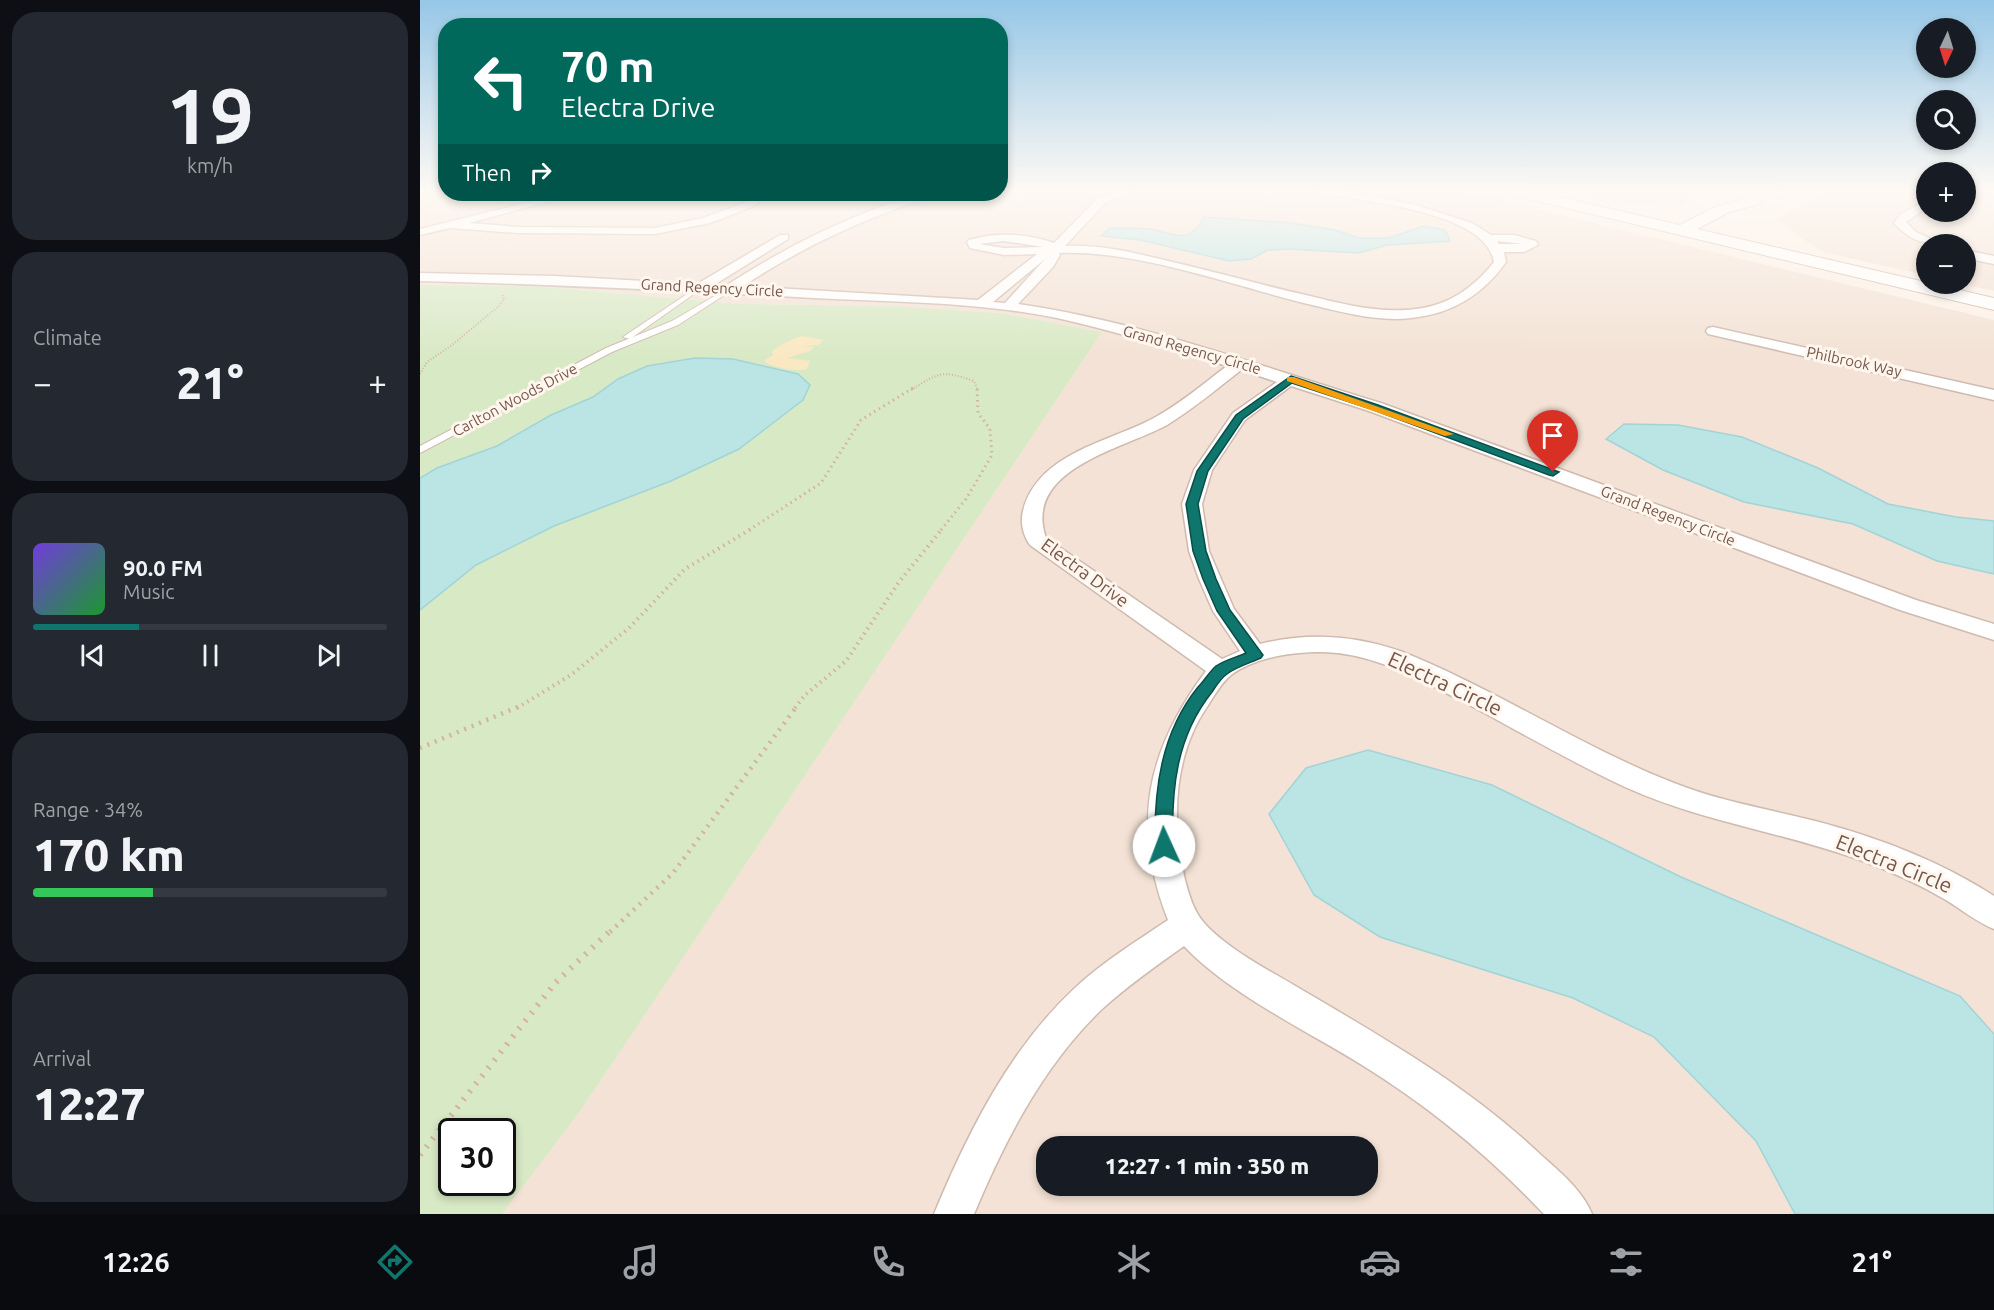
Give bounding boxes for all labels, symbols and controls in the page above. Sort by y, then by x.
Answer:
north arrow [1916,18,1976,78]
map controls [1916,18,1976,294]
icon: left [462,42,540,120]
text: 70 m [561,43,655,90]
text: 19 [166,71,254,159]
button: search [1916,90,1976,150]
text: Electra Drive [561,92,715,122]
text: km/h [187,154,233,177]
icon: right [524,156,557,189]
text: Then [462,160,512,185]
button: + [1916,162,1976,222]
button: − [1916,234,1976,294]
street label: Grand Regency Circle [640,275,784,300]
street label: Grand Regency Circle [1121,322,1263,377]
text: Climate [33,326,102,349]
street label: Philbrook Way [1805,343,1903,380]
text: 21° [176,357,244,408]
street label: Carlton Woods Drive [450,360,580,440]
text: − [33,364,52,401]
text: + [368,364,387,401]
pin [1527,410,1578,472]
icon: arrive [1536,419,1569,452]
street label: Grand Regency Circle [1599,482,1738,549]
street label: Electra Drive [1038,534,1133,611]
text: 90.0 FM [123,555,203,580]
text: Music [123,580,175,603]
icon: previous [76,639,109,672]
icon: pause [194,639,227,672]
icon: next [312,639,345,672]
street label: Electra Circle [1385,646,1506,720]
text: Range · 34% [33,798,143,821]
position arrow [1132,814,1196,878]
text: 170 km [33,829,185,880]
street label: Electra Circle [1833,829,1956,897]
text: Arrival [33,1047,91,1070]
text: 12:27 [33,1078,146,1129]
speed limit sign: 30 [438,1118,516,1196]
text: 12:27 · 1 min · 350 m [1105,1153,1309,1178]
icon: directions [374,1241,416,1283]
icon: music [620,1241,662,1283]
icon: phone [867,1241,909,1283]
icon: climate [1113,1241,1155,1283]
icon: car [1359,1241,1401,1283]
icon: filters [1605,1241,1647,1283]
text: 12:26 [102,1247,170,1277]
text: 21° [1852,1247,1892,1277]

